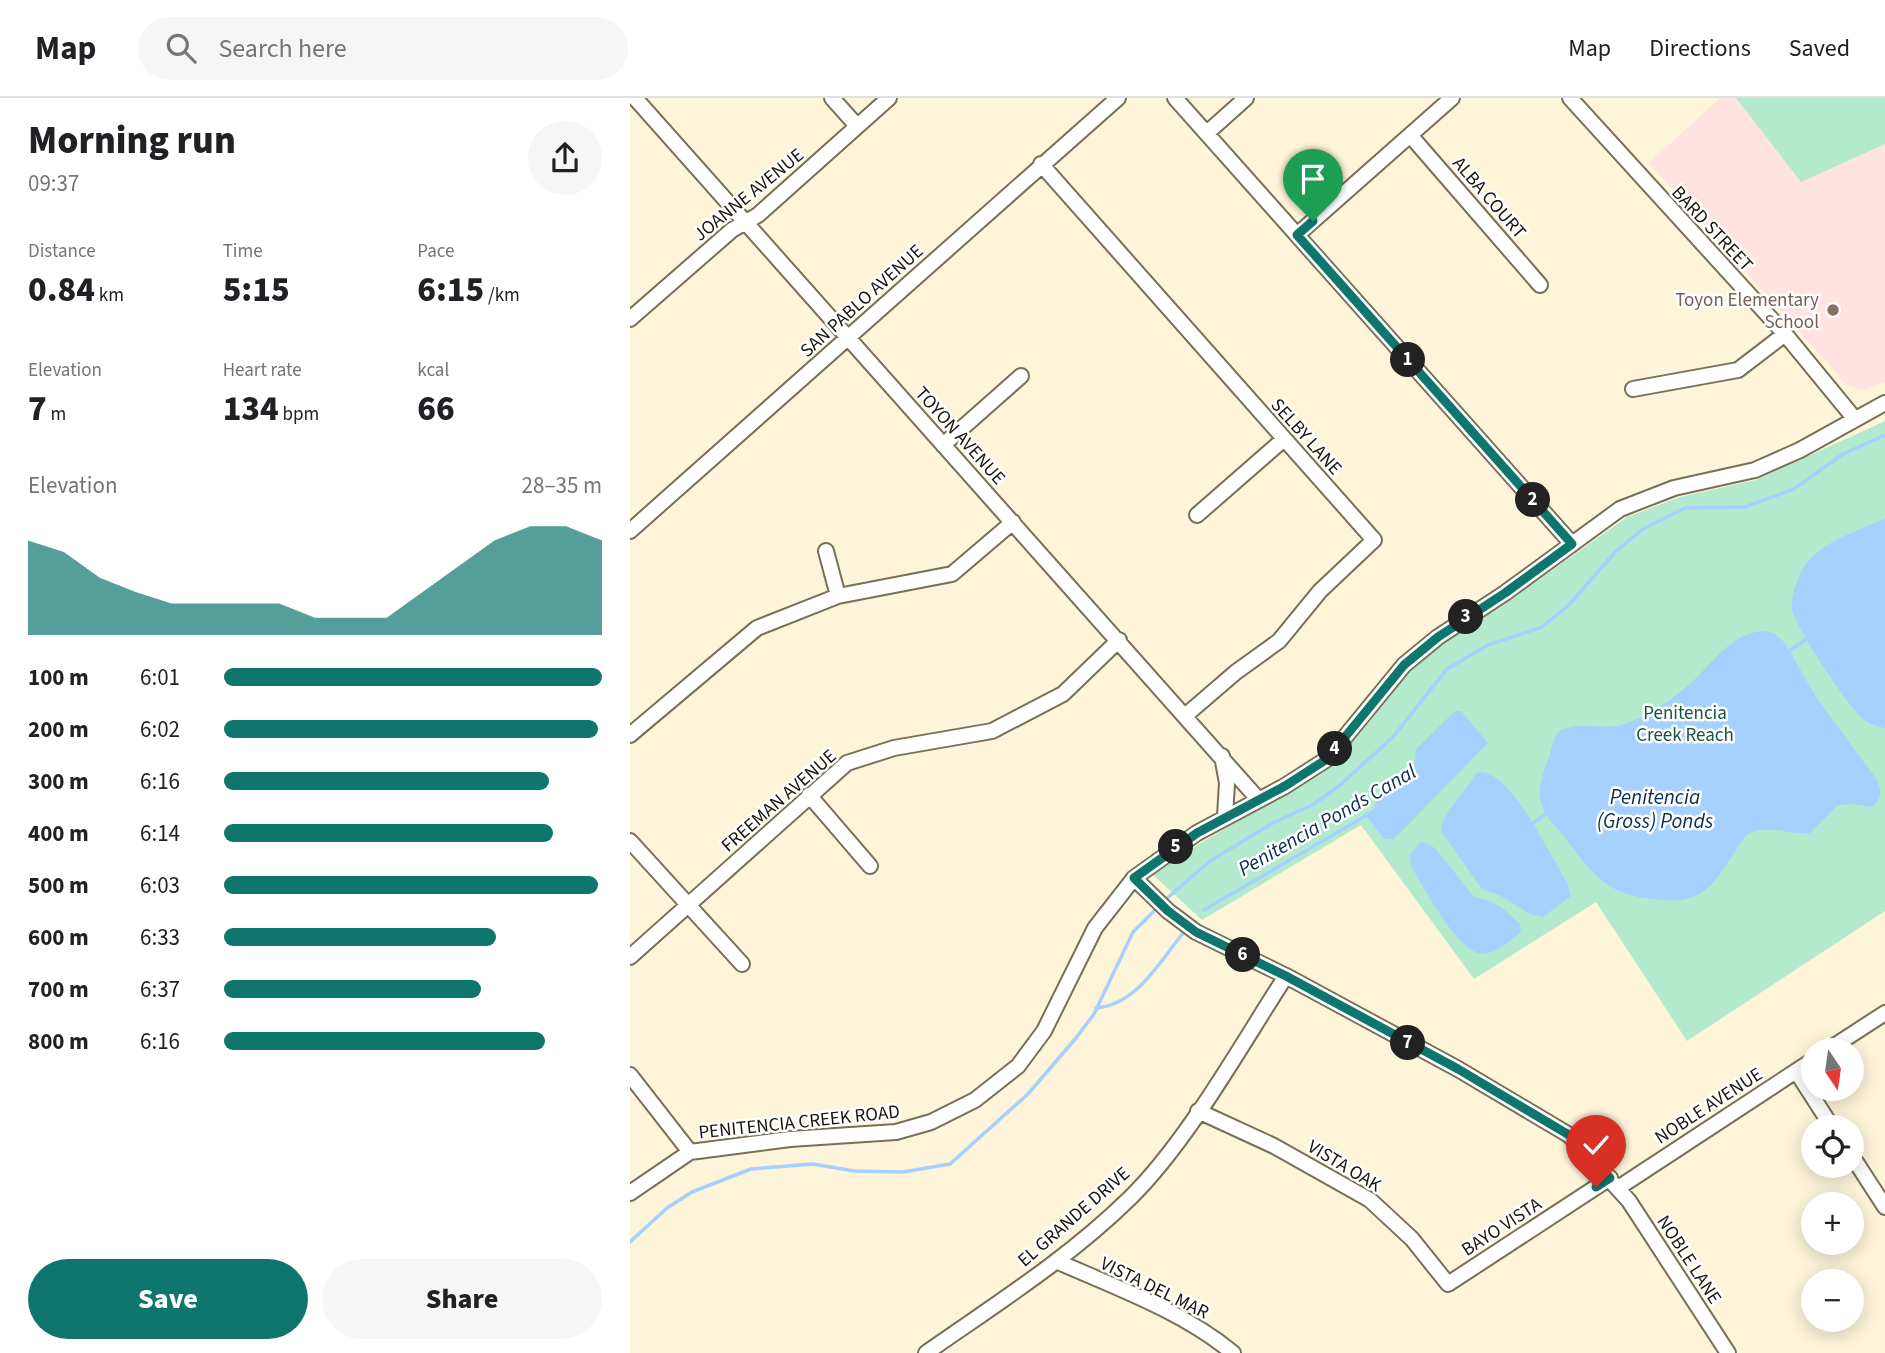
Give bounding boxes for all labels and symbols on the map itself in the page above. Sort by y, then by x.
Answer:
street label: JOANNE AVENUE [688,142,810,248]
pin [1283,149,1343,221]
street label: ALBA COURT [1446,151,1532,245]
street label: BARD STREET [1665,180,1759,278]
street label: SAN PABLO AVENUE [794,238,930,364]
place label: Toyon Elementary School [1675,287,1819,336]
marker: Toyon Elementary School [1825,302,1841,318]
pin: 1 [1390,342,1426,378]
street label: TOYON AVENUE [908,381,1011,491]
street label: SELBY LANE [1264,393,1348,481]
pin: 2 [1516,482,1550,518]
pin: 3 [1448,600,1484,634]
park label: Penitencia Creek Reach [1636,700,1734,749]
pin: 4 [1318,732,1352,766]
street label: FREEMAN AVENUE [715,743,843,859]
water label: Penitencia Ponds Canal [1232,756,1423,883]
water label: Penitencia (Gross) Ponds [1597,782,1713,836]
pin: 5 [1158,830,1194,864]
pin: 6 [1226,938,1260,972]
pin: 7 [1390,1026,1426,1060]
north arrow [1801,1038,1864,1101]
street label: NOBLE AVENUE [1650,1061,1768,1151]
street label: PENITENCIA CREEK ROAD [697,1098,901,1146]
pin [1566,1115,1626,1187]
street label: VISTA OAK [1302,1134,1386,1199]
street label: EL GRANDE DRIVE [1012,1161,1136,1274]
street label: BAYO VISTA [1456,1191,1548,1263]
street label: NOBLE LANE [1650,1210,1728,1310]
street label: VISTA DEL MAR [1096,1250,1213,1326]

